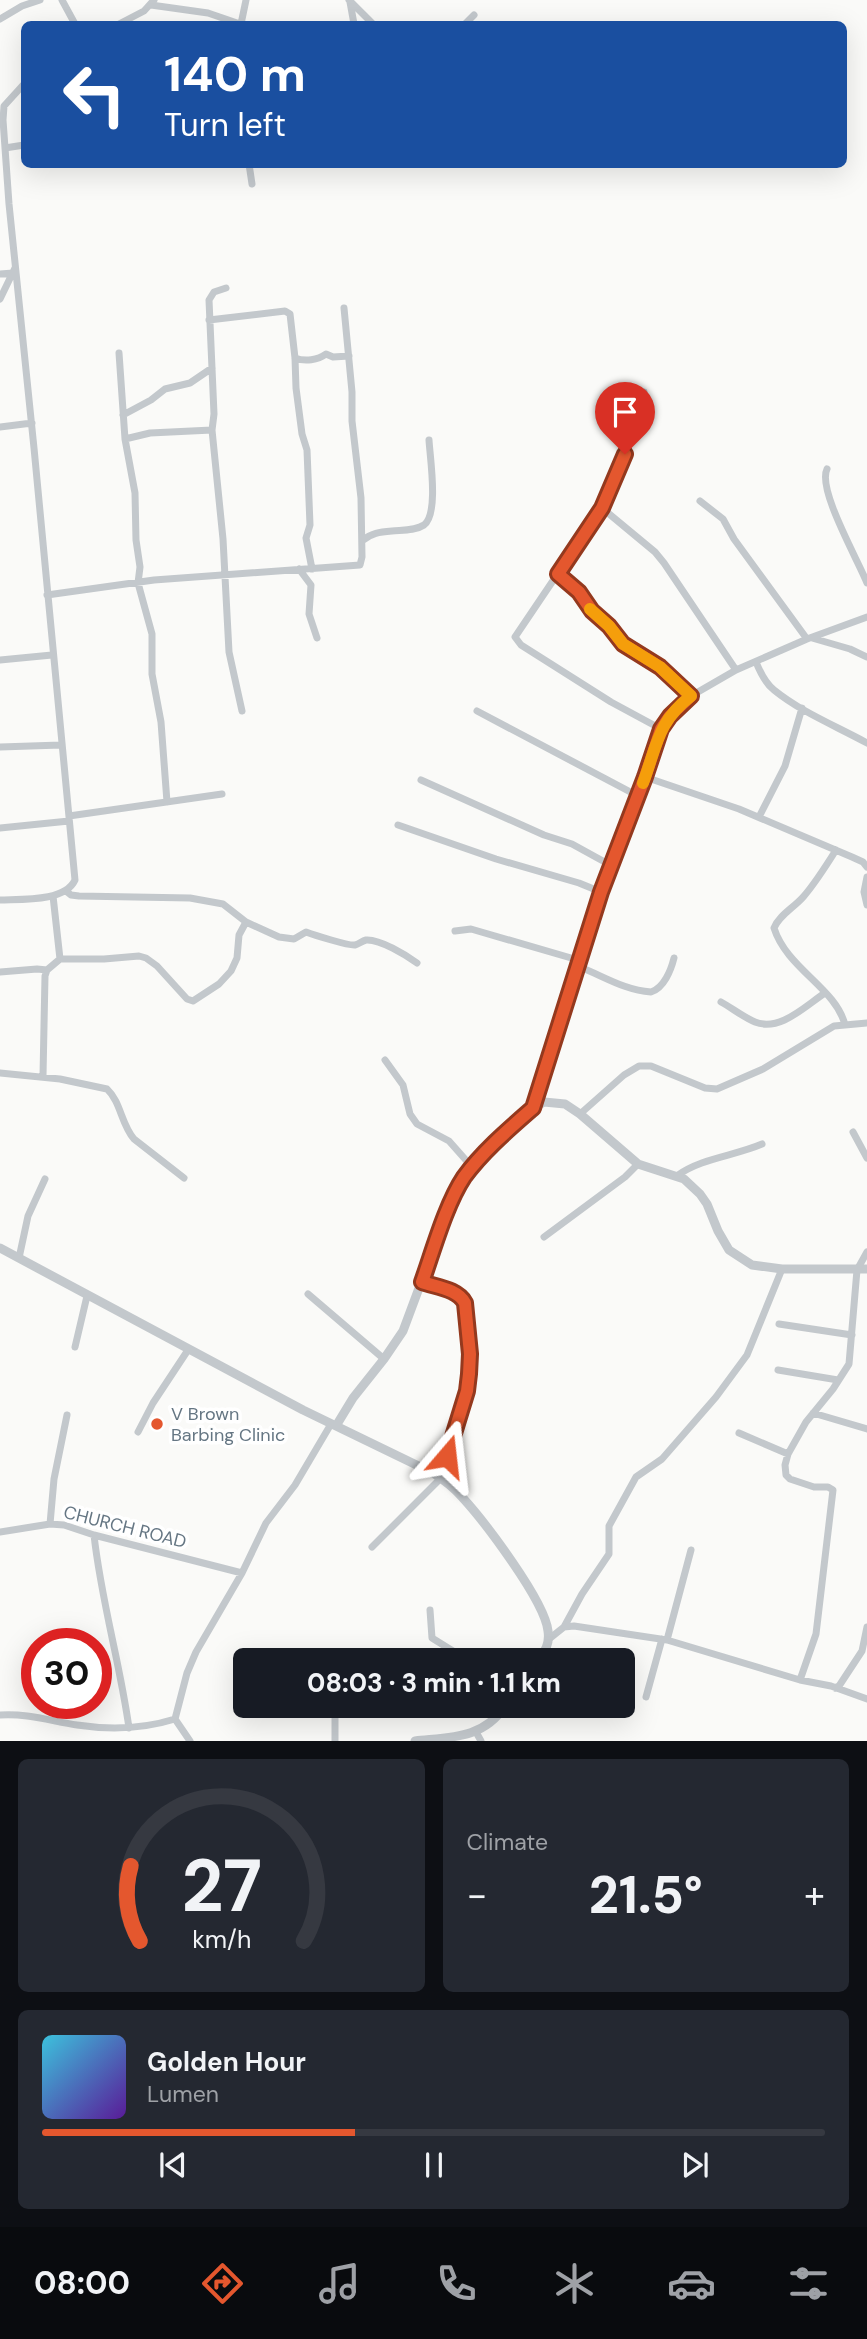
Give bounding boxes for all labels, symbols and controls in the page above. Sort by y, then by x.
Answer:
text: 140 m [164,42,306,106]
icon: left [49,49,140,140]
text: Turn left [164,104,286,146]
pin [595,382,655,454]
icon: arrive [606,393,644,431]
place label: V Brown Barbing Clinic [171,1402,285,1447]
marker: V Brown Barbing Clinic [149,1416,165,1432]
position arrow [410,1419,484,1493]
street label: CHURCH ROAD [61,1500,189,1554]
speed limit sign: 30 [21,1628,112,1719]
text: 08:03 · 3 min · 1.1 km [307,1666,561,1700]
text: Climate [467,1827,548,1857]
text: 27 [181,1840,262,1935]
text: 21.5° [589,1861,703,1929]
text: − [467,1870,487,1920]
text: + [804,1870,825,1920]
text: km/h [192,1923,251,1956]
text: Golden Hour [147,2045,306,2079]
text: Lumen [147,2079,219,2109]
icon: previous [154,2146,192,2184]
icon: pause [415,2146,453,2184]
icon: next [676,2146,714,2184]
icon: directions [198,2259,247,2308]
icon: music [315,2259,364,2308]
icon: phone [432,2259,481,2308]
icon: climate [550,2259,599,2308]
icon: car [667,2259,716,2308]
icon: filters [784,2259,833,2308]
text: 08:00 [34,2262,130,2304]

